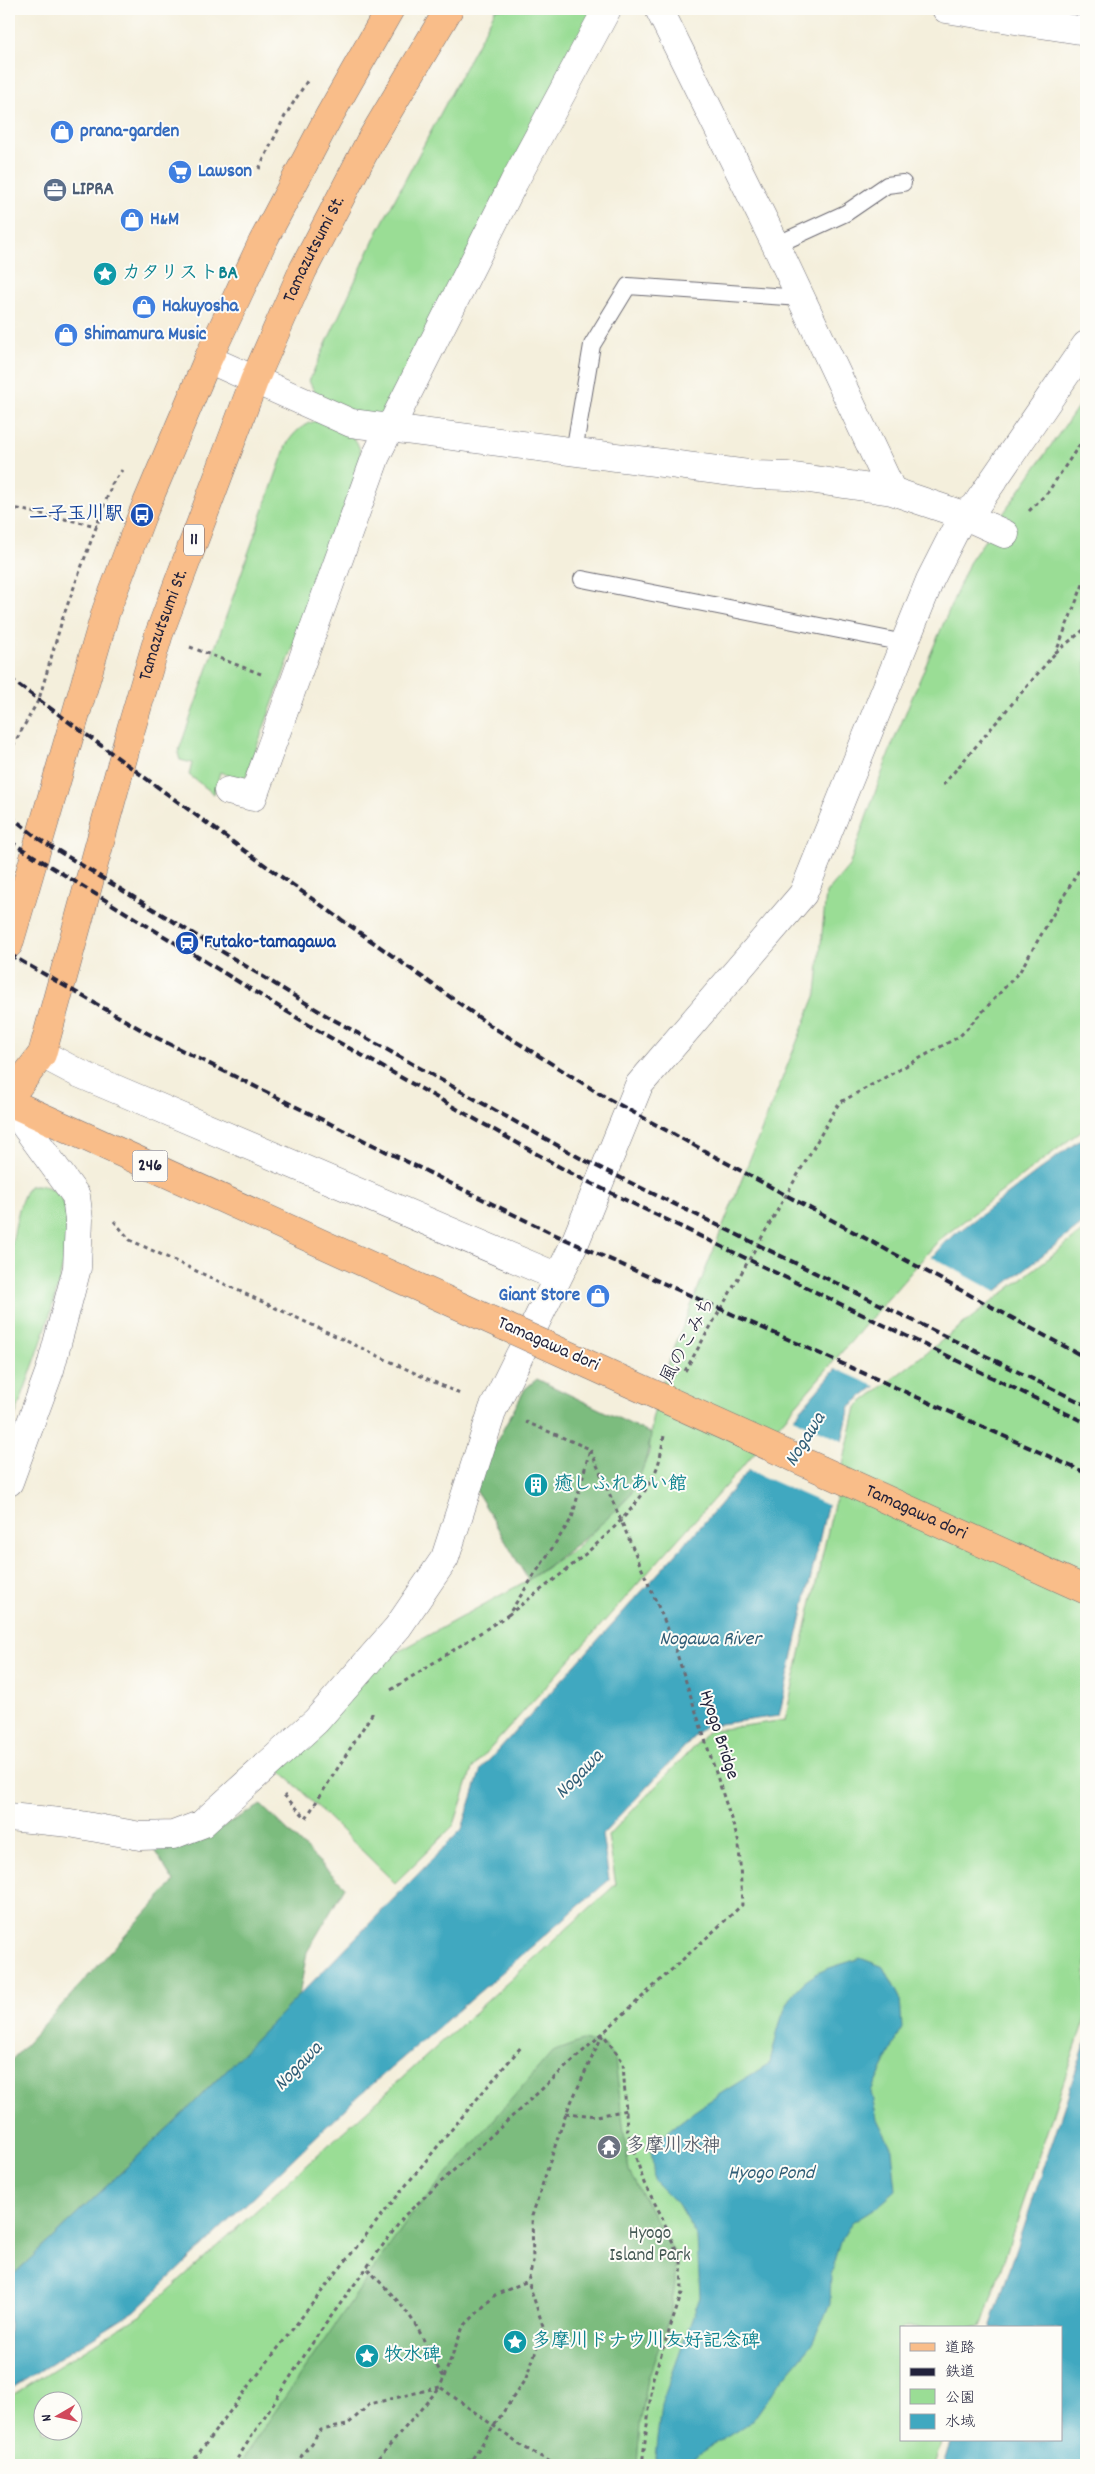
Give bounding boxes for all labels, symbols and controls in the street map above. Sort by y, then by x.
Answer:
shop icon: prana-garden [49,119,75,145]
place label: prana-garden [80,119,179,146]
supermarket icon: Lawson [167,159,193,185]
place label: Lawson [198,159,252,186]
office icon: LIPRA [42,177,68,203]
place label: LIPRA [72,177,114,204]
street label: Tamazutsumi St. [277,191,353,307]
shop icon: H&M [119,207,145,233]
place label: H&M [150,207,179,234]
place icon: カタリストBA [92,261,118,287]
place label: カタリストBA [122,261,238,288]
shop icon: Hakuyosha [131,294,157,320]
place label: Hakuyosha [162,294,239,321]
shop icon: Shimamura Music [53,322,79,348]
place label: Shimamura Music [84,322,207,349]
place label: 二子玉川駅 [29,502,124,529]
bus stop icon: 二子玉川駅 [129,502,155,528]
road number: 11 [184,524,204,556]
street label: Tamazutsumi St. [132,565,196,684]
station icon: Futako-tamagawa [174,930,200,956]
place label: Futako-tamagawa [204,930,337,957]
road number: 246 [132,1150,168,1182]
place label: Giant Store [499,1283,580,1310]
shop icon: Giant Store [585,1283,611,1309]
street label: 風のこみち [655,1293,723,1389]
street label: Tamagawa dori [493,1310,604,1380]
water label: Nogawa [778,1406,834,1473]
building icon: 癒しふれあい館 [523,1472,549,1498]
place label: 癒しふれあい館 [554,1472,687,1499]
street label: Tamagawa dori [861,1478,972,1548]
water label: Nogawa River [659,1626,763,1654]
street label: Hyogo Bridge [691,1687,745,1783]
water label: Nogawa [549,1743,612,1806]
water label: Nogawa [268,2035,331,2098]
temple icon: 多摩川水神 [596,2134,622,2160]
place label: 多摩川水神 [626,2134,721,2161]
water label: Hyogo Pond [728,2160,817,2188]
park label: Hyogo Island Park [609,2221,691,2270]
legend [900,2326,1062,2442]
place icon: 多摩川ドナウ川友好記念碑 [502,2329,528,2355]
place label: 多摩川ドナウ川友好記念碑 [532,2329,760,2356]
text: 道路 [945,2338,975,2360]
place icon: 牧水碑 [354,2343,380,2369]
place label: 牧水碑 [384,2343,441,2370]
text: 鉄道 [945,2362,975,2384]
text: 公園 [945,2388,975,2410]
north arrow [32,2392,82,2442]
text: 水域 [945,2412,975,2434]
text: N [37,2413,58,2423]

